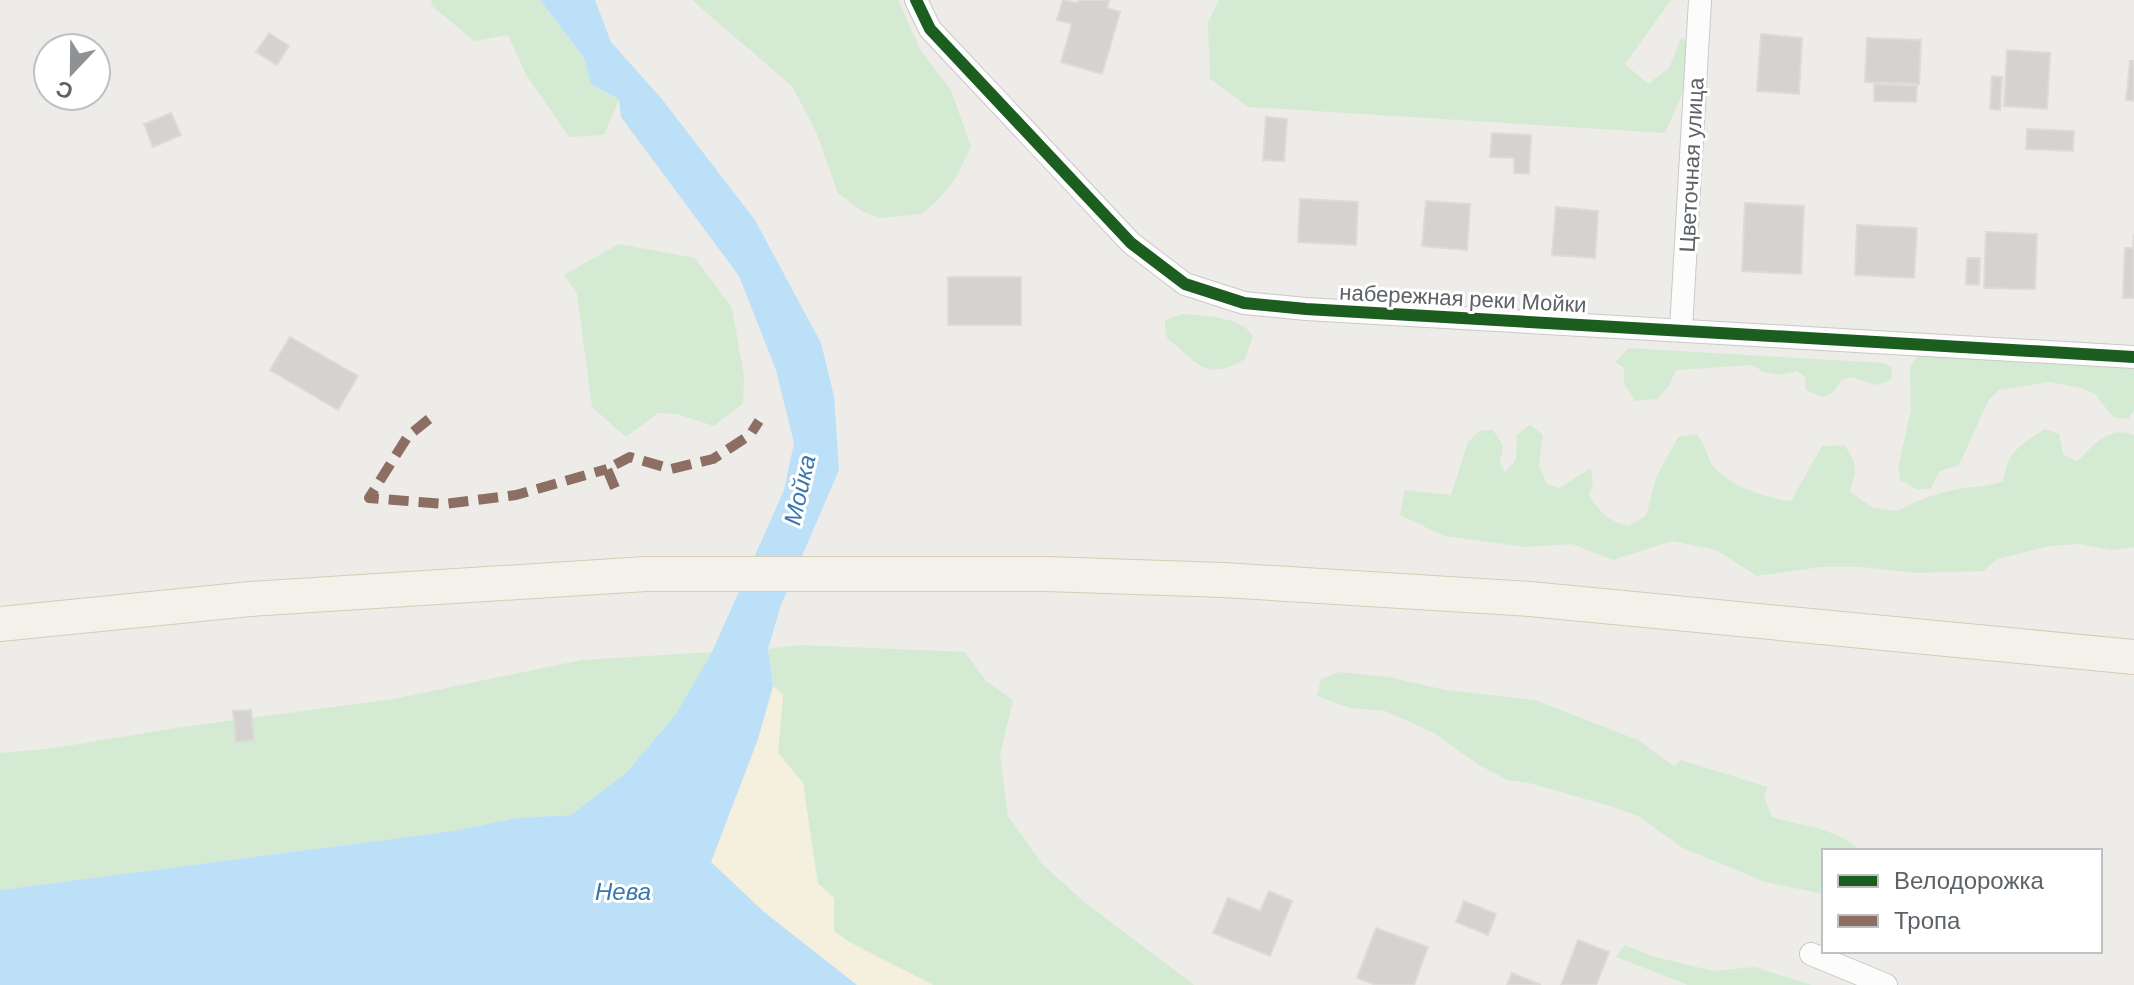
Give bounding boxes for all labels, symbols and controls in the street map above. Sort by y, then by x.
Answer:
north arrow [32,32,112,112]
text: С [52,74,77,107]
street label: Цветочная улица [1672,76,1711,253]
street label: набережная реки Мойки [1339,278,1587,319]
water label: Мойка [776,452,823,528]
legend [1822,849,2102,953]
text: Велодорожка [1894,865,2045,896]
water label: Нева [595,876,651,907]
text: Тропа [1894,905,1961,936]

